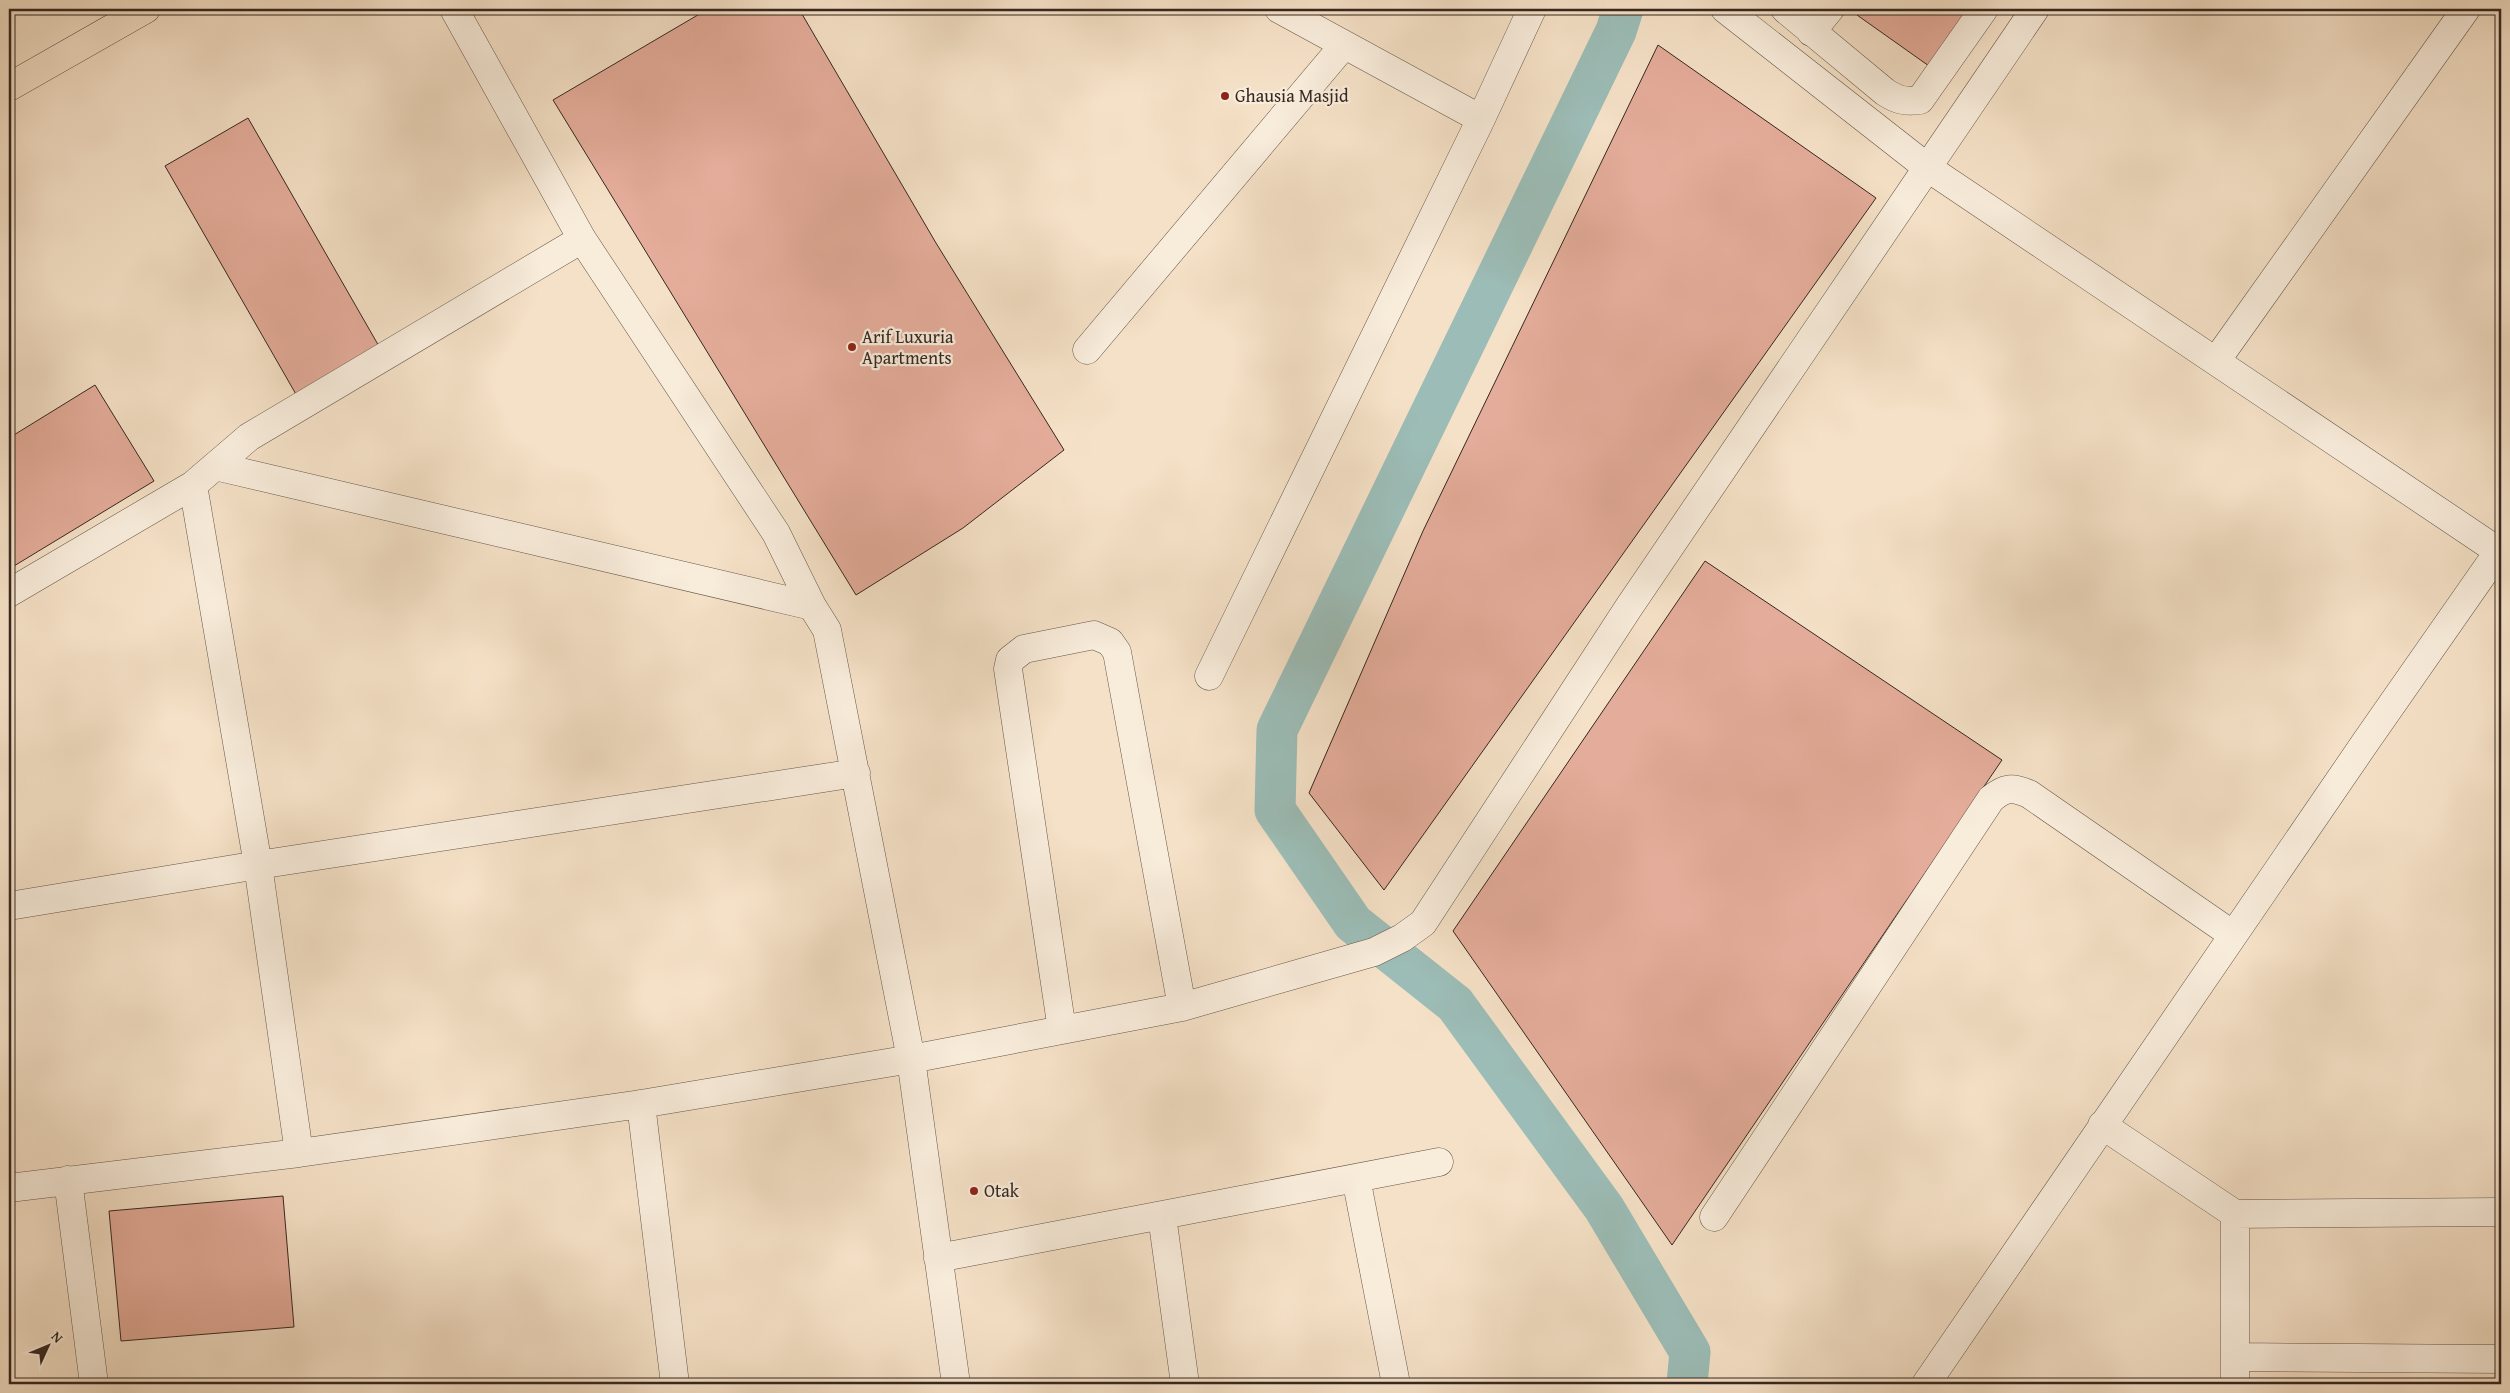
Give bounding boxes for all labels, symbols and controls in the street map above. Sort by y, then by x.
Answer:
place label: Ghausia Masjid [1235,82,1349,109]
marker: Ghausia Masjid [1219,90,1231,102]
place label: Arif Luxuria Apartments [862,323,954,371]
marker: Arif Luxuria Apartments [846,341,858,353]
place label: Otak [984,1177,1020,1204]
marker: Otak [968,1185,980,1197]
north arrow [22,1320,72,1370]
text: N [47,1327,68,1348]

